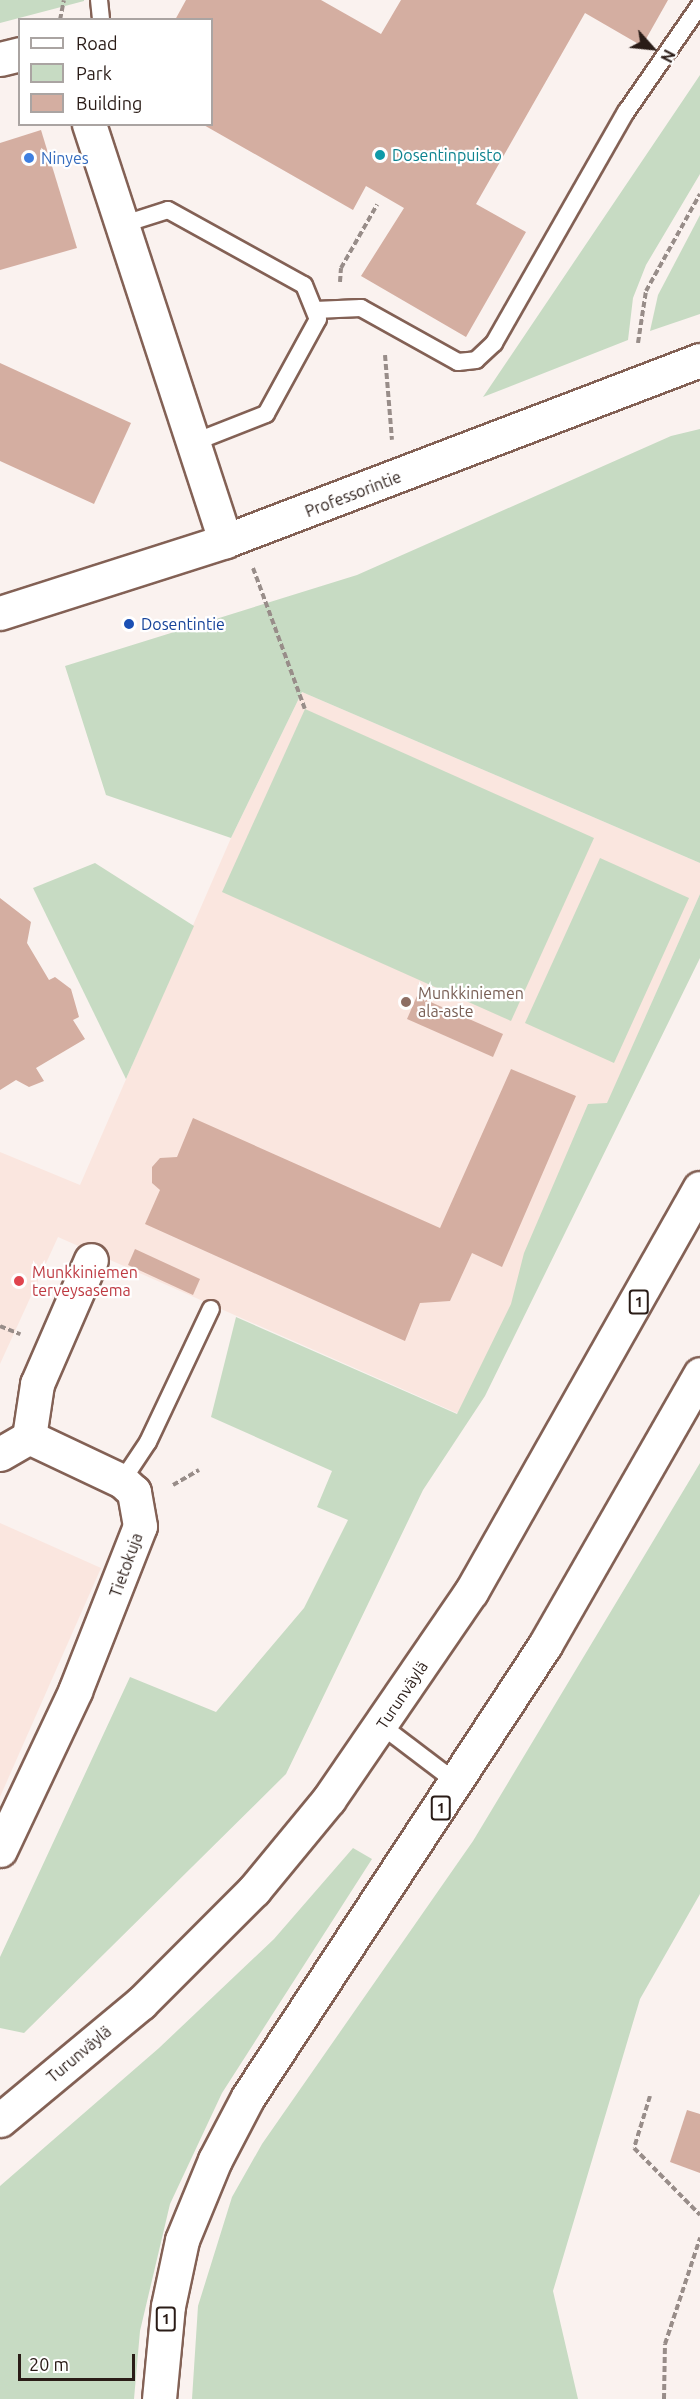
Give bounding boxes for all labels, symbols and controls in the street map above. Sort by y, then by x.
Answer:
legend [18,18,213,126]
north arrow [622,18,682,78]
text: Road [76,33,118,53]
text: N [657,47,679,66]
text: Park [76,63,112,83]
text: Building [76,93,142,113]
place label: Dosentinpuisto [392,145,502,165]
place label: Ninyes [41,148,89,168]
marker: Dosentinpuisto [373,148,387,162]
marker: Ninyes [22,151,36,165]
street label: Professorintie [302,467,404,521]
place label: Dosentintie [141,614,225,634]
marker: Dosentintie [122,617,136,631]
place label: Munkkiniemen ala-aste [418,983,524,1021]
marker: Munkkiniemen ala-aste [399,995,413,1009]
place label: Munkkiniemen terveysasema [32,1262,138,1300]
marker: Munkkiniemen terveysasema [10,1272,28,1290]
road number: 1 [628,1290,650,1314]
street label: Tietokuja [106,1530,146,1600]
street label: Turunväylä [372,1657,432,1733]
road number: 1 [430,1796,452,1820]
street label: Turunväylä [43,2022,115,2086]
road number: 1 [156,2307,176,2331]
scale bar [21,2342,138,2380]
text: 20 m [29,2354,69,2374]

